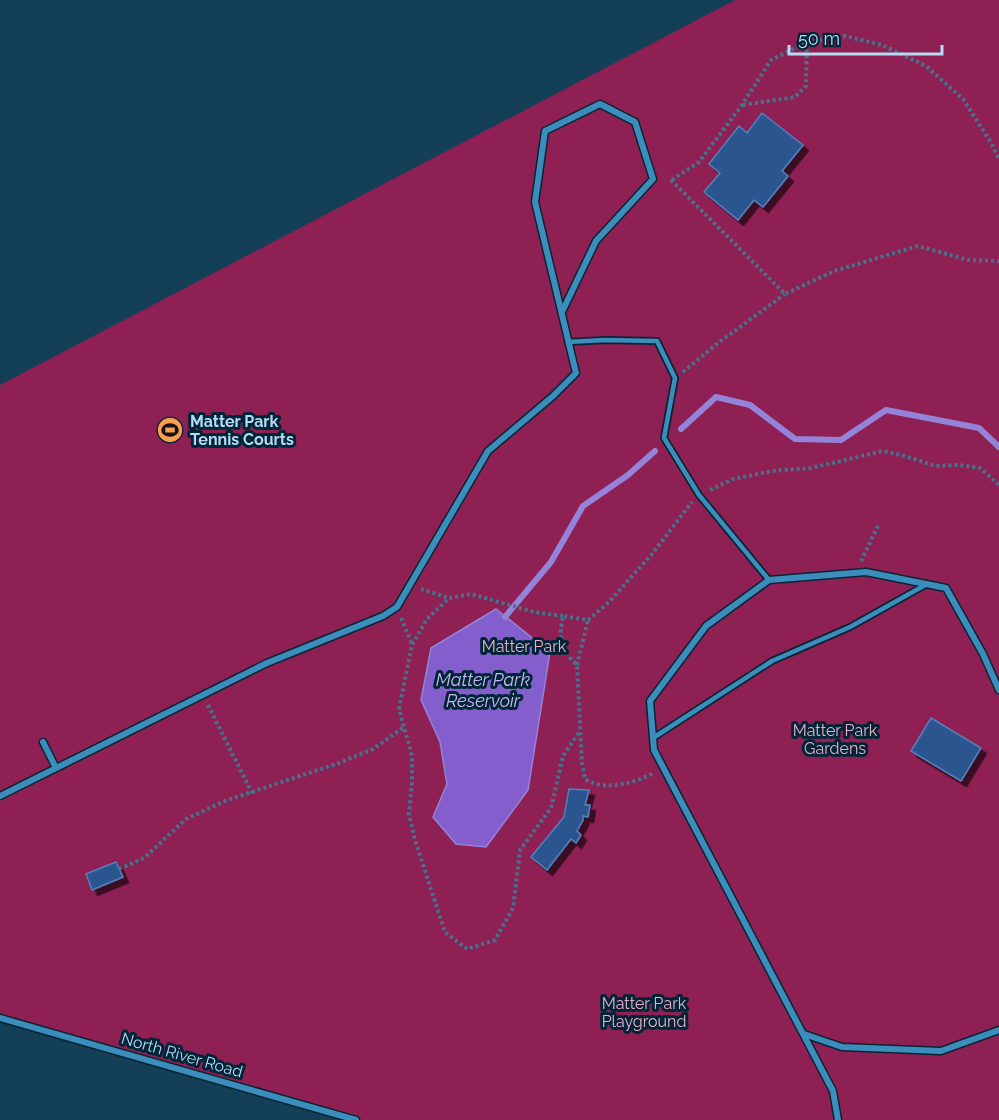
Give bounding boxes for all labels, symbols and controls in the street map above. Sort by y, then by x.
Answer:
scale bar [789,18,942,56]
text: 50 m [798,28,840,49]
place label: Matter Park Tennis Courts [190,412,294,449]
sports icon: Matter Park Tennis Courts [155,415,185,445]
park label: Matter Park [482,637,567,656]
water label: Matter Park Reservoir [436,669,531,711]
park label: Matter Park Gardens [793,721,878,758]
park label: Matter Park Playground [602,994,687,1031]
street label: North River Road [119,1029,245,1081]

